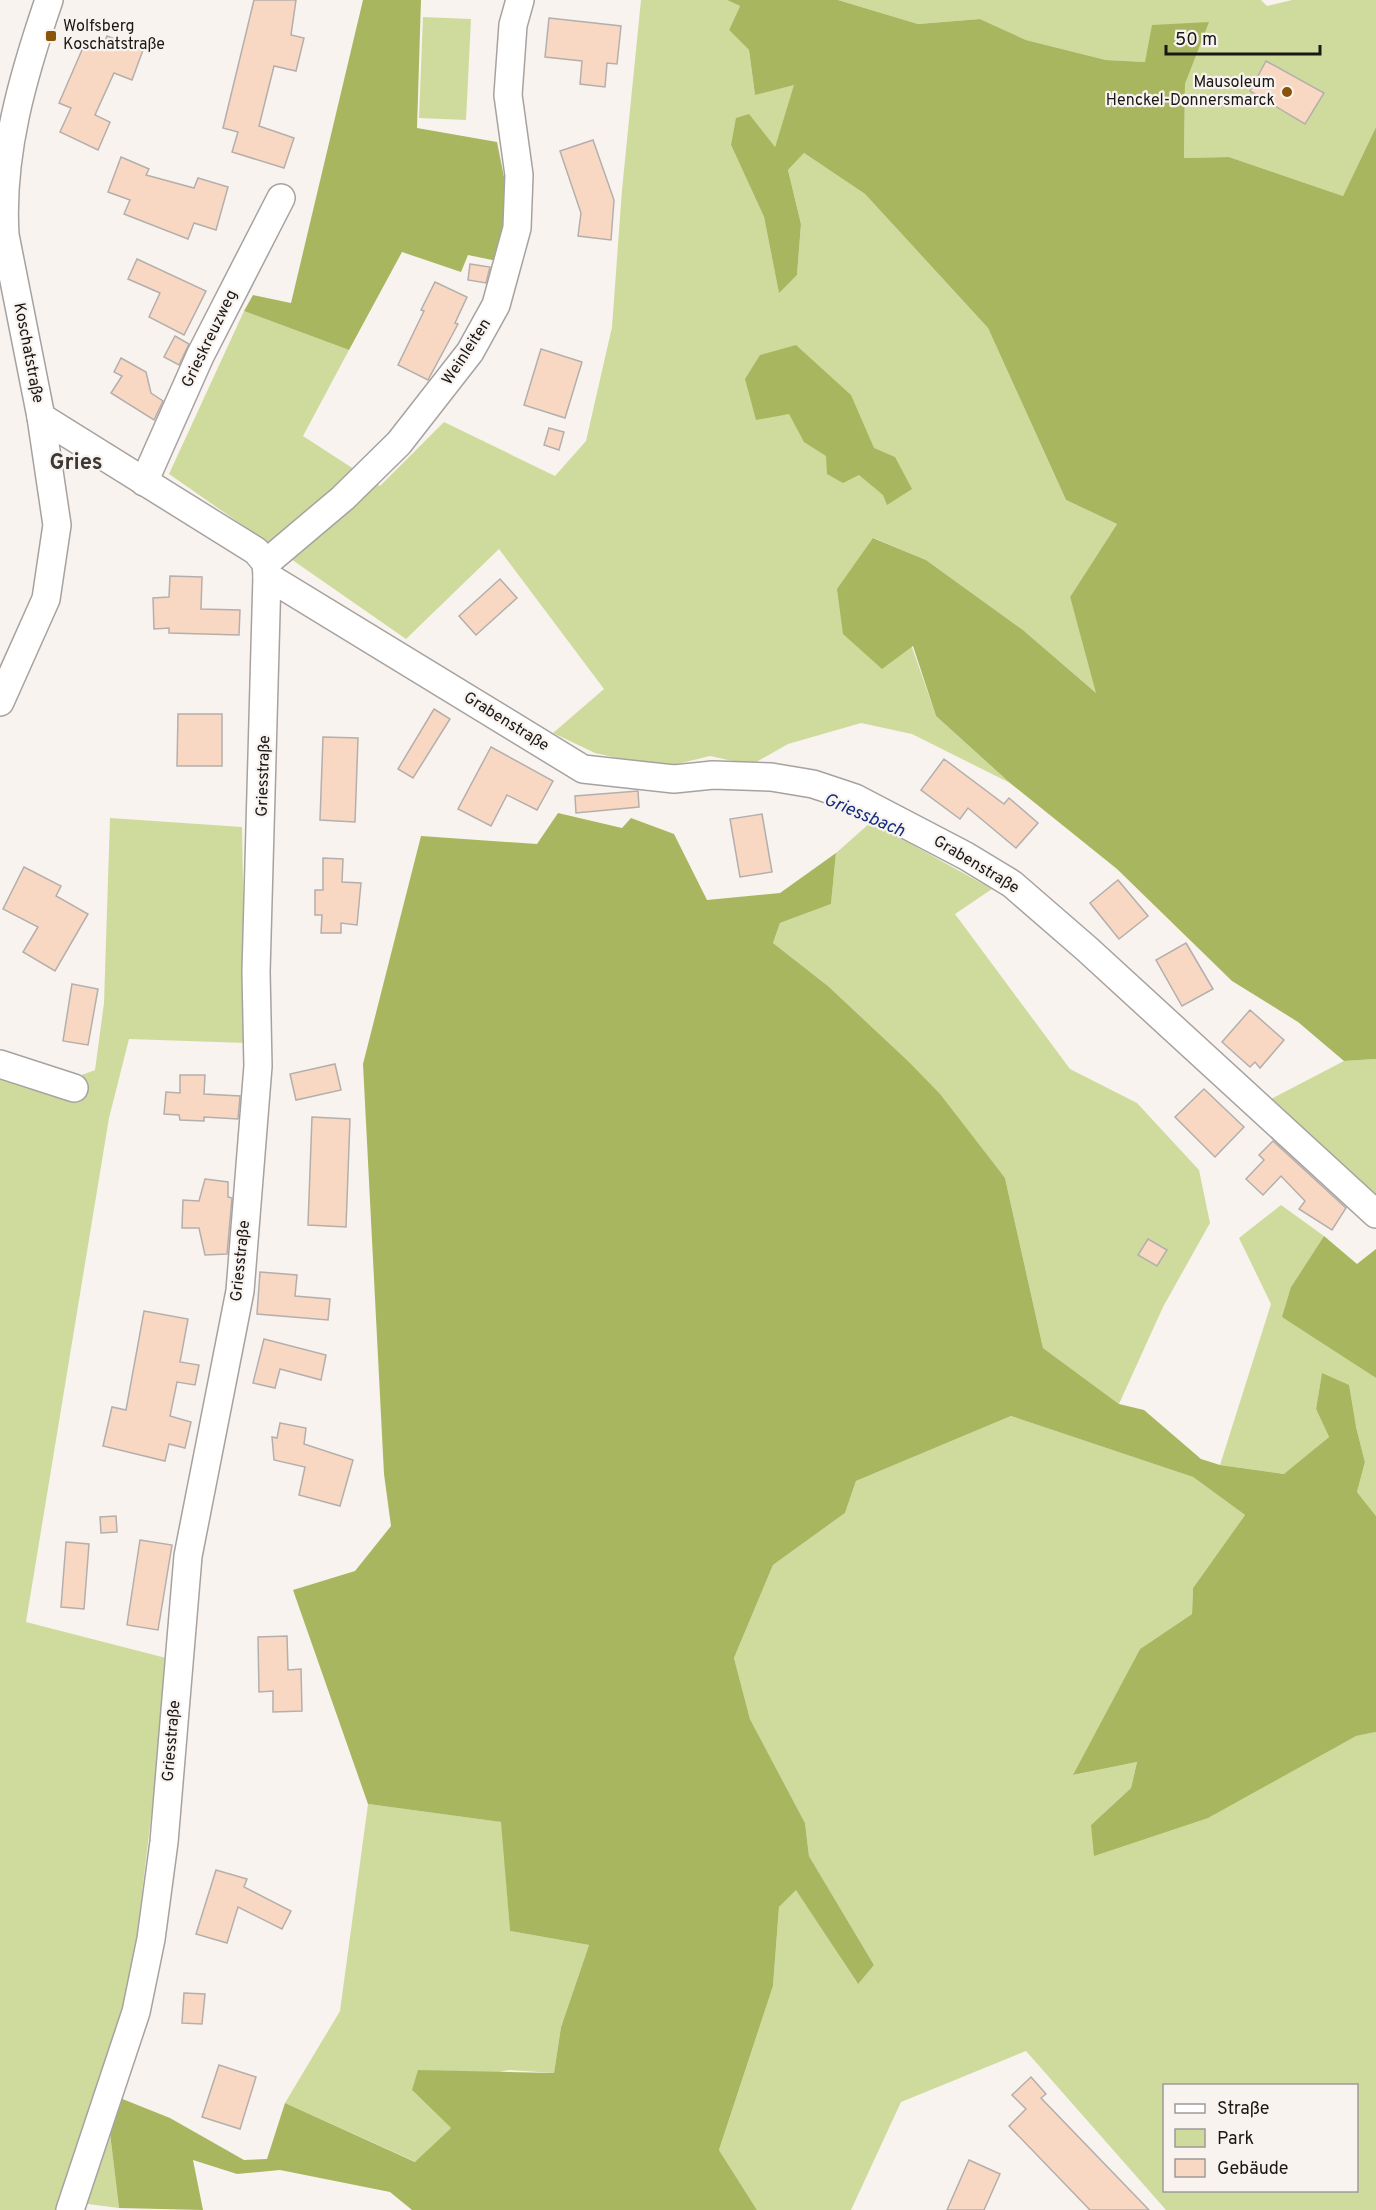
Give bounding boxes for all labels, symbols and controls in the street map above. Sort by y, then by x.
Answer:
place label: Wolfsberg Koschatstraße [63,17,165,55]
scale bar [1166,18,1320,56]
marker: Wolfsberg Koschatstraße [44,29,58,43]
text: 50 m [1175,29,1217,52]
place label: Mausoleum Henckel-Donnersmarck [1106,73,1275,111]
marker: Mausoleum Henckel-Donnersmarck [1280,85,1294,99]
street label: Grieskreuzweg [178,287,242,391]
street label: Koschatstraße [8,301,48,405]
street label: Weinleiten [438,315,496,389]
district label: Gries [49,450,103,477]
street label: Grabenstraße [460,688,552,756]
street label: Griesstraße [253,735,275,817]
water label: Griessbach [820,789,908,843]
street label: Grabenstraße [929,831,1023,899]
street label: Griesstraße [227,1219,255,1303]
street label: Griesstraße [158,1699,186,1783]
legend [1163,2084,1358,2192]
text: Straße [1217,2098,1269,2121]
text: Park [1217,2128,1254,2151]
text: Gebäude [1217,2158,1289,2181]

